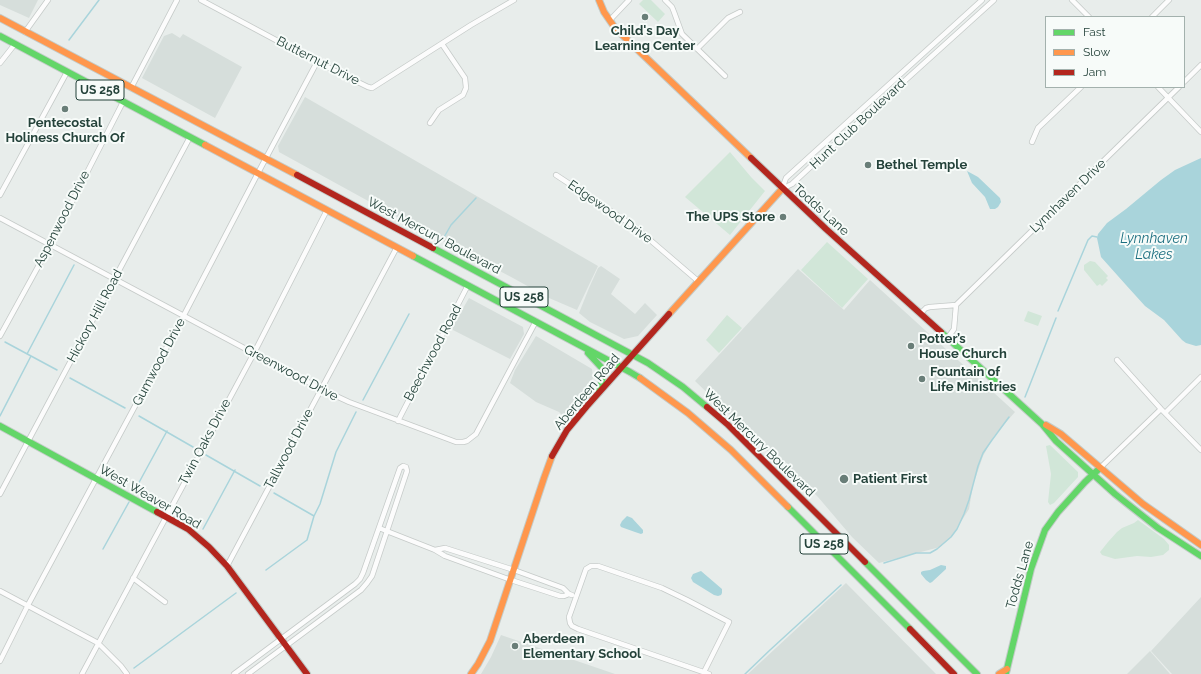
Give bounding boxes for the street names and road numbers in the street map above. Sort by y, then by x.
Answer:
street label: Butternut Drive [274,33,362,89]
street label: Hunt Club Boulevard [807,76,909,172]
road number: US 258 [76,80,124,100]
street label: Lynnhaven Drive [1027,156,1109,236]
street label: Aspenwood Drive [31,168,93,270]
street label: Edgewood Drive [565,177,655,247]
street label: Todds Lane [790,181,852,239]
street label: West Mercury Boulevard [365,194,503,278]
street label: Hickory Hill Road [64,267,126,365]
road number: US 258 [500,287,548,307]
street label: Beechwood Road [401,302,465,404]
street label: Gumwood Drive [129,315,189,409]
street label: Greenwood Drive [241,342,341,404]
street label: Aberdeen Road [551,351,623,433]
street label: West Mercury Boulevard [700,386,818,500]
street label: Twin Oaks Drive [176,396,234,488]
street label: Tallwood Drive [261,406,317,492]
street label: West Weaver Road [96,462,204,532]
road number: US 258 [800,534,848,554]
street label: Todds Lane [1003,539,1037,611]

